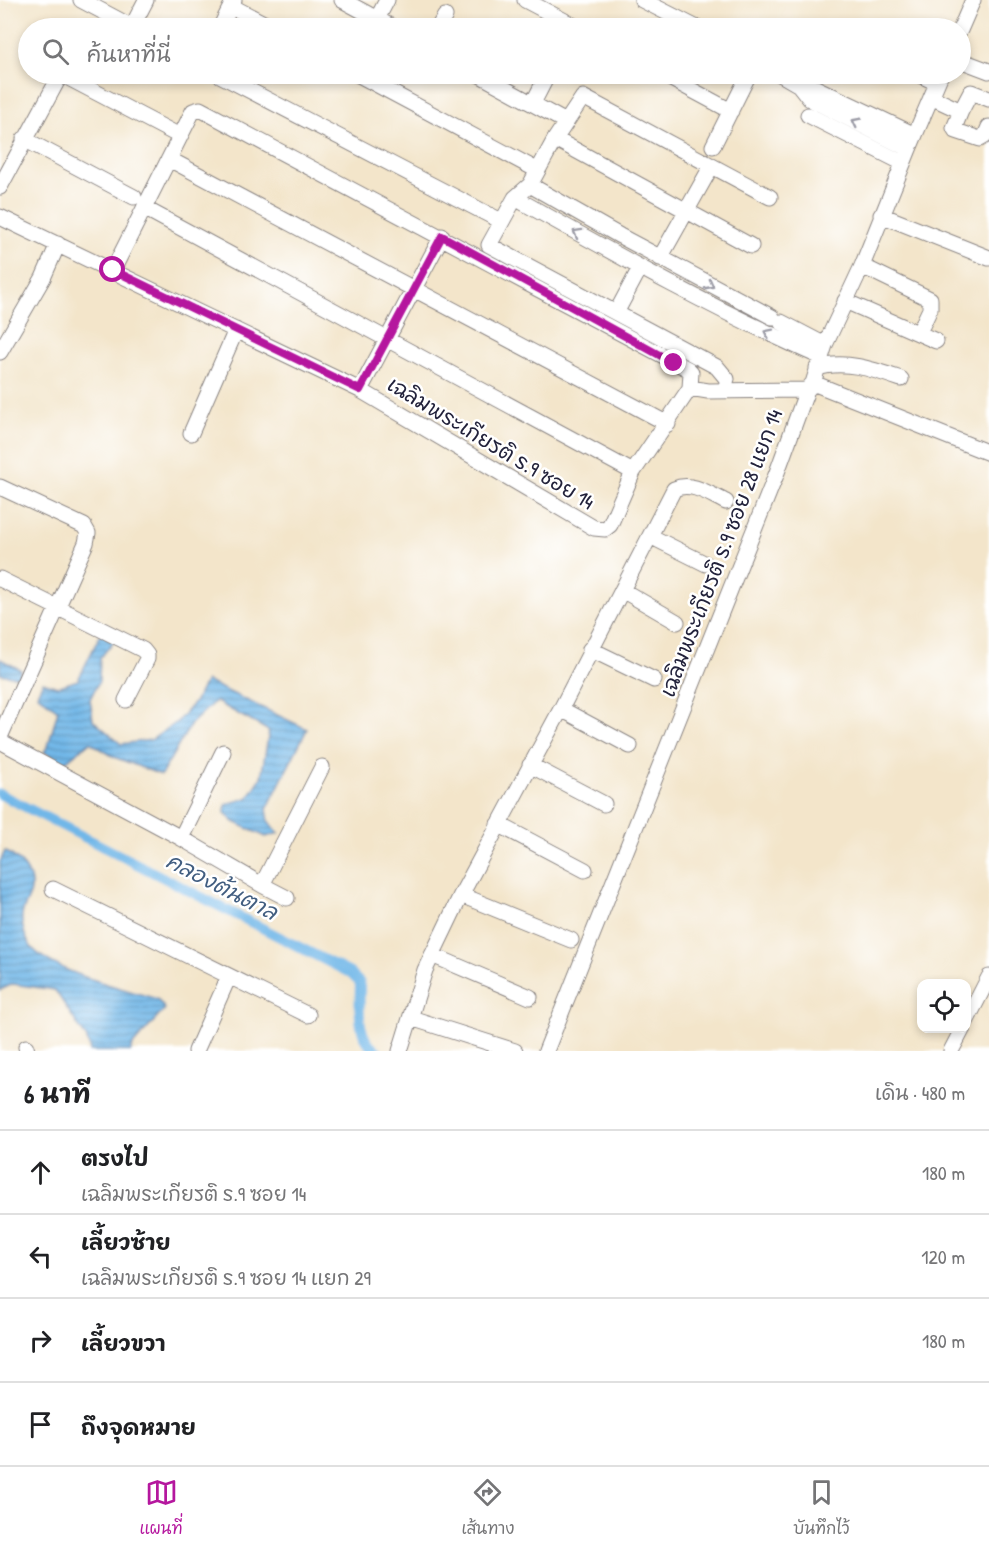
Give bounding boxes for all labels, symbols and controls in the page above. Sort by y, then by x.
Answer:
search box [18,18,971,84]
icon: search [39,35,72,68]
text: ค้นหาที่นี่ [87,39,171,69]
one-way arrow [852,118,863,130]
one-way arrow [572,229,583,240]
route start [99,256,125,282]
one-way arrow [703,277,714,289]
one-way arrow [763,329,774,340]
route end [660,349,686,375]
street label: เฉลิมพระเกียรติ ร.9 ซอย 14 [382,370,600,516]
street label: เฉลิมพระเกียรติ ร.9 ซอย 28 แยก 14 [653,405,789,701]
water label: คลองต้นตาล [161,845,284,928]
map controls [917,979,971,1033]
button: locate [917,979,971,1033]
text: 6 นาที [24,1076,90,1111]
text: เดิน · 480 m [875,1079,965,1106]
text: ตรงไป [81,1143,149,1173]
icon: ahead [24,1156,57,1189]
text: 180 m [922,1159,965,1186]
text: เฉลิมพระเกียรติ ร.9 ซอย 14 [81,1180,306,1207]
text: เลี้ยวซ้าย [81,1227,171,1257]
icon: left [24,1240,57,1273]
text: 120 m [921,1243,965,1270]
text: เฉลิมพระเกียรติ ร.9 ซอย 14 แยก 29 [81,1264,371,1291]
icon: right [24,1324,57,1357]
text: 180 m [922,1327,965,1354]
text: เลี้ยวขวา [81,1328,165,1358]
icon: arrive [24,1408,57,1441]
text: ถึงจุดหมาย [81,1412,196,1442]
tab: แผนที่ [139,1476,183,1540]
tab: เส้นทาง [461,1476,514,1540]
tab: บันทึกไว้ [793,1476,850,1540]

